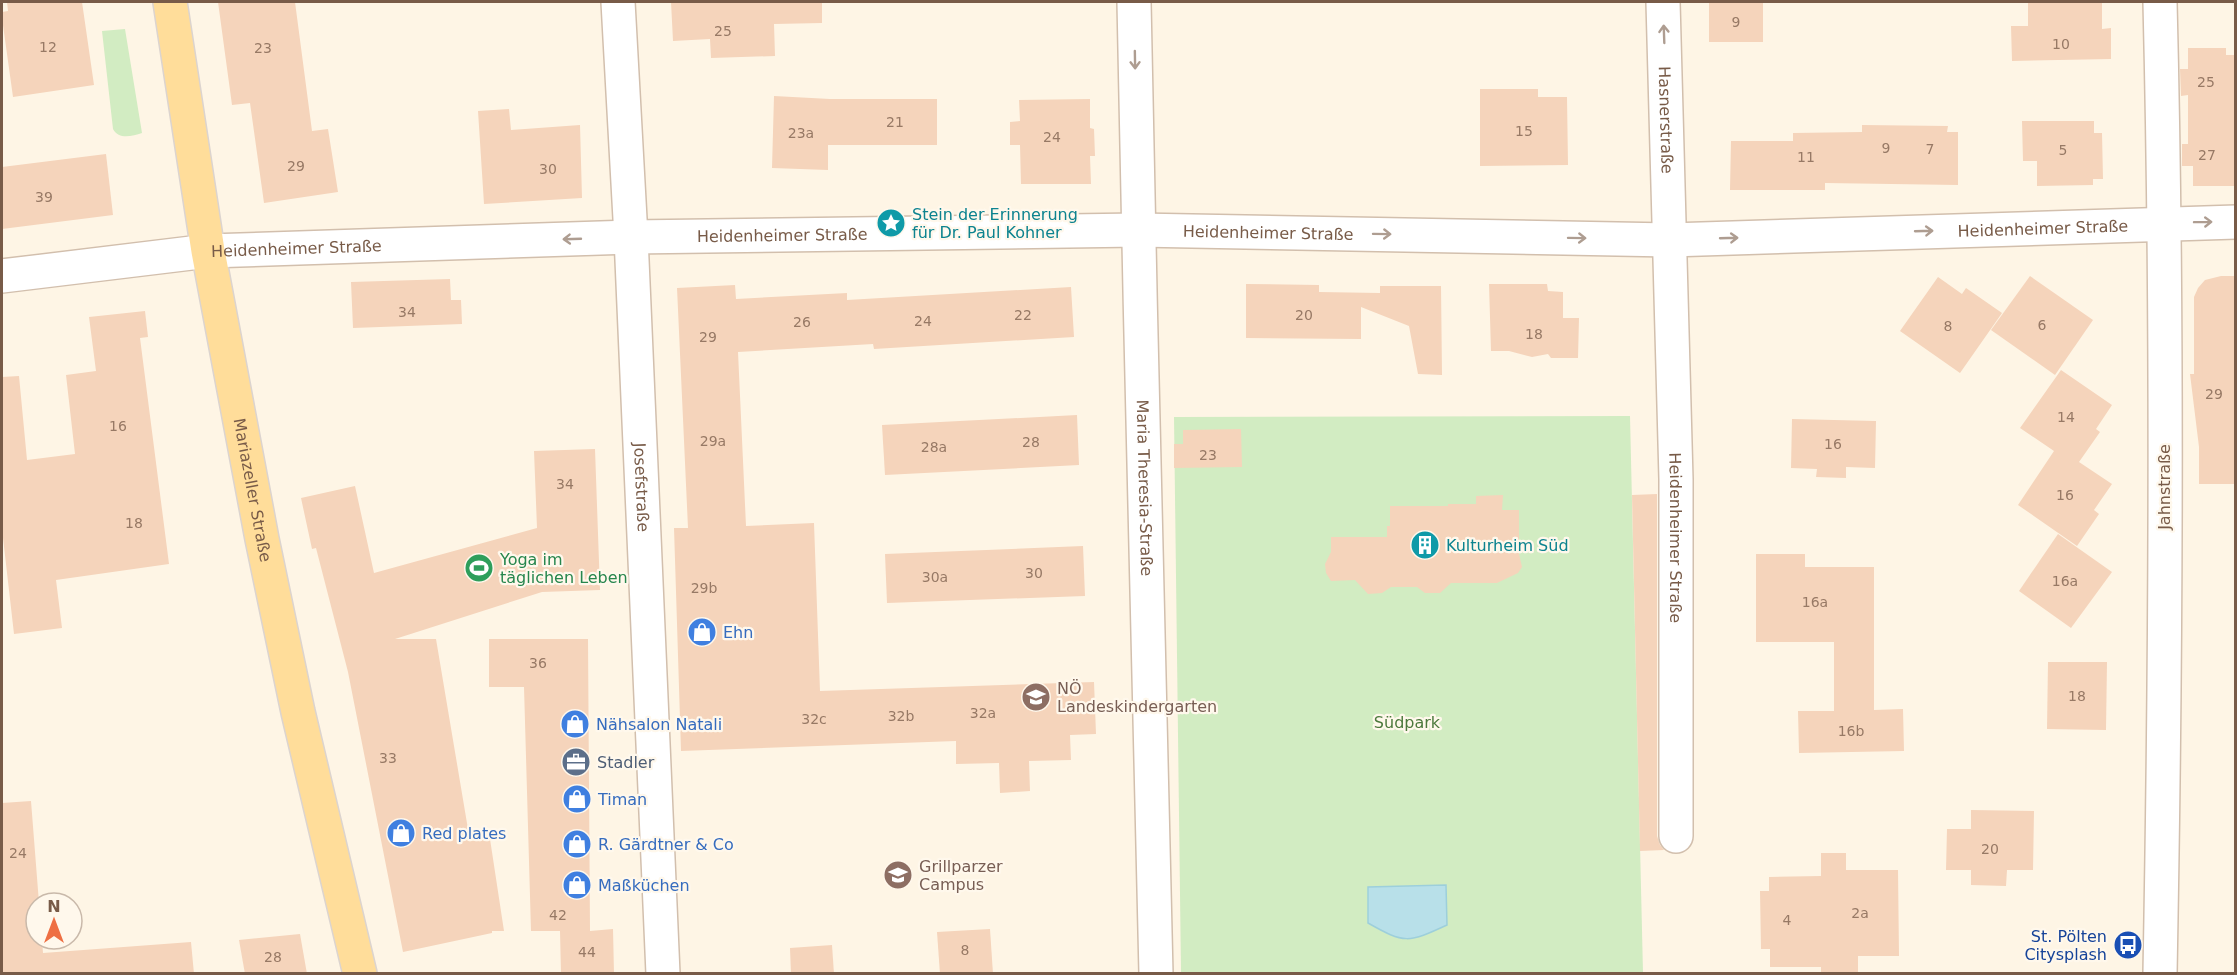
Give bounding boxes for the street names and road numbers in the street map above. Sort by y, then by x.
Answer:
street label: Hasnerstraße [1655,66,1677,174]
street label: Heidenheimer Straße [1957,216,2129,240]
street label: Heidenheimer Straße [1183,221,1354,244]
street label: Heidenheimer Straße [697,224,868,246]
street label: Heidenheimer Straße [211,236,382,260]
street label: Maria Theresia-Straße [1133,399,1157,576]
street label: Mariazeller Straße [230,417,276,563]
street label: Josefstraße [630,441,653,532]
street label: Jahnstraße [2155,444,2174,531]
street label: Heidenheimer Straße [1666,452,1686,623]

